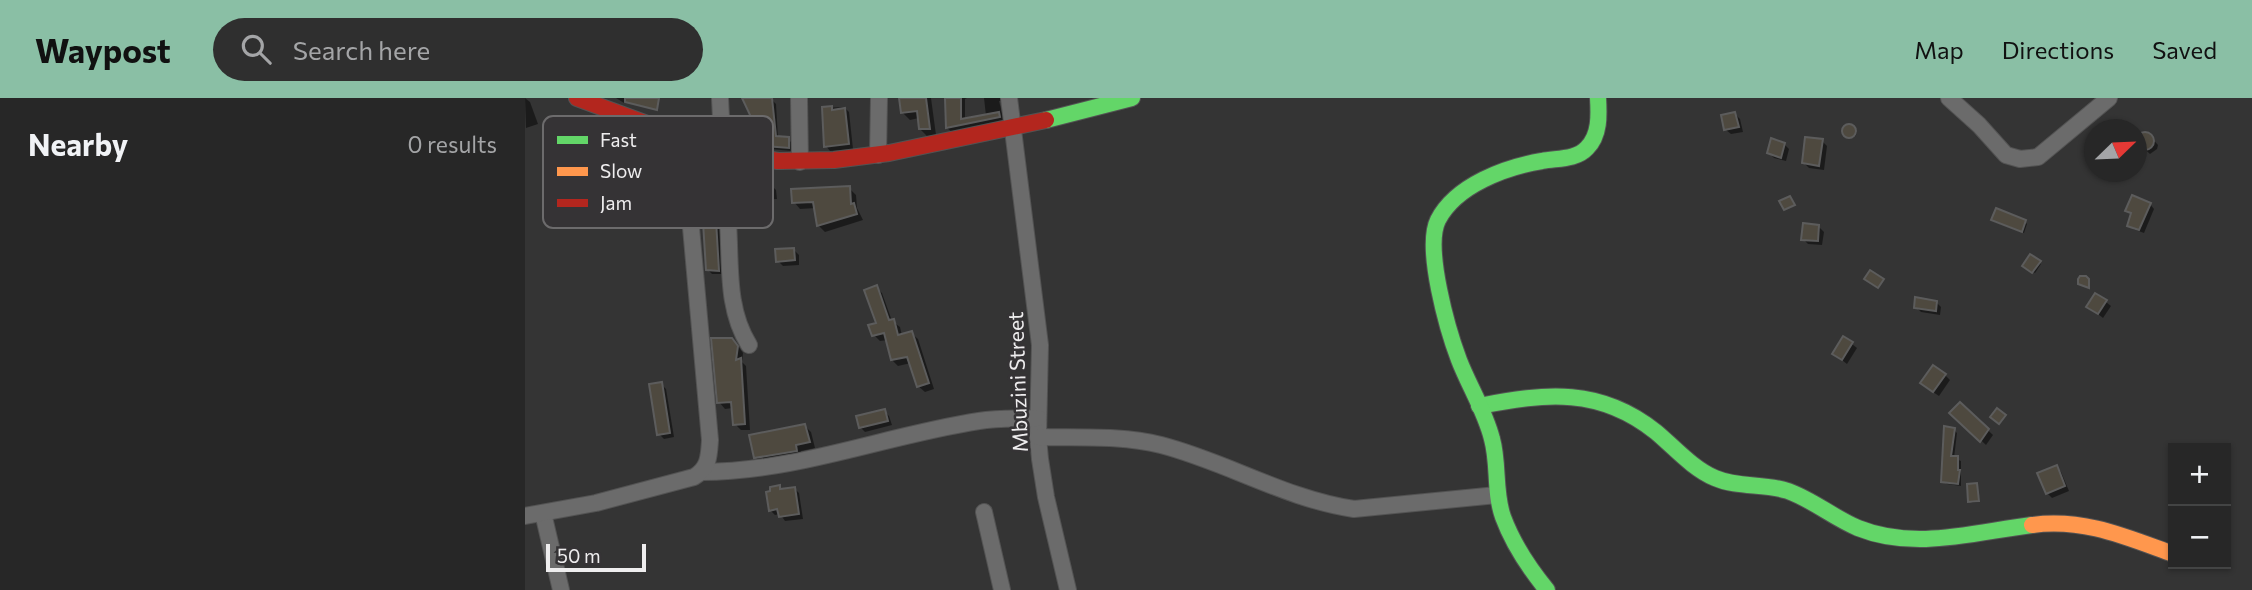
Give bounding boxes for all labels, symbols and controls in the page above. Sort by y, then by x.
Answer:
search box [213,18,703,81]
text: Waypost [35,29,171,70]
icon: search [237,30,275,68]
text: Search here [293,34,430,65]
text: Map [1914,35,1964,64]
text: Directions [2002,35,2114,64]
text: Saved [2152,35,2217,64]
legend [543,116,773,228]
north arrow [2084,119,2147,182]
text: Nearby [28,125,128,162]
text: Fast [600,128,637,151]
text: 0 results [408,130,497,158]
text: Slow [600,159,642,182]
text: Jam [600,191,632,214]
street label: Mbuzini Street [1002,311,1032,453]
map controls [2168,443,2231,569]
button: + [2168,443,2231,506]
button: − [2168,506,2231,569]
scale bar [546,541,646,573]
text: 50 m [557,544,601,567]

